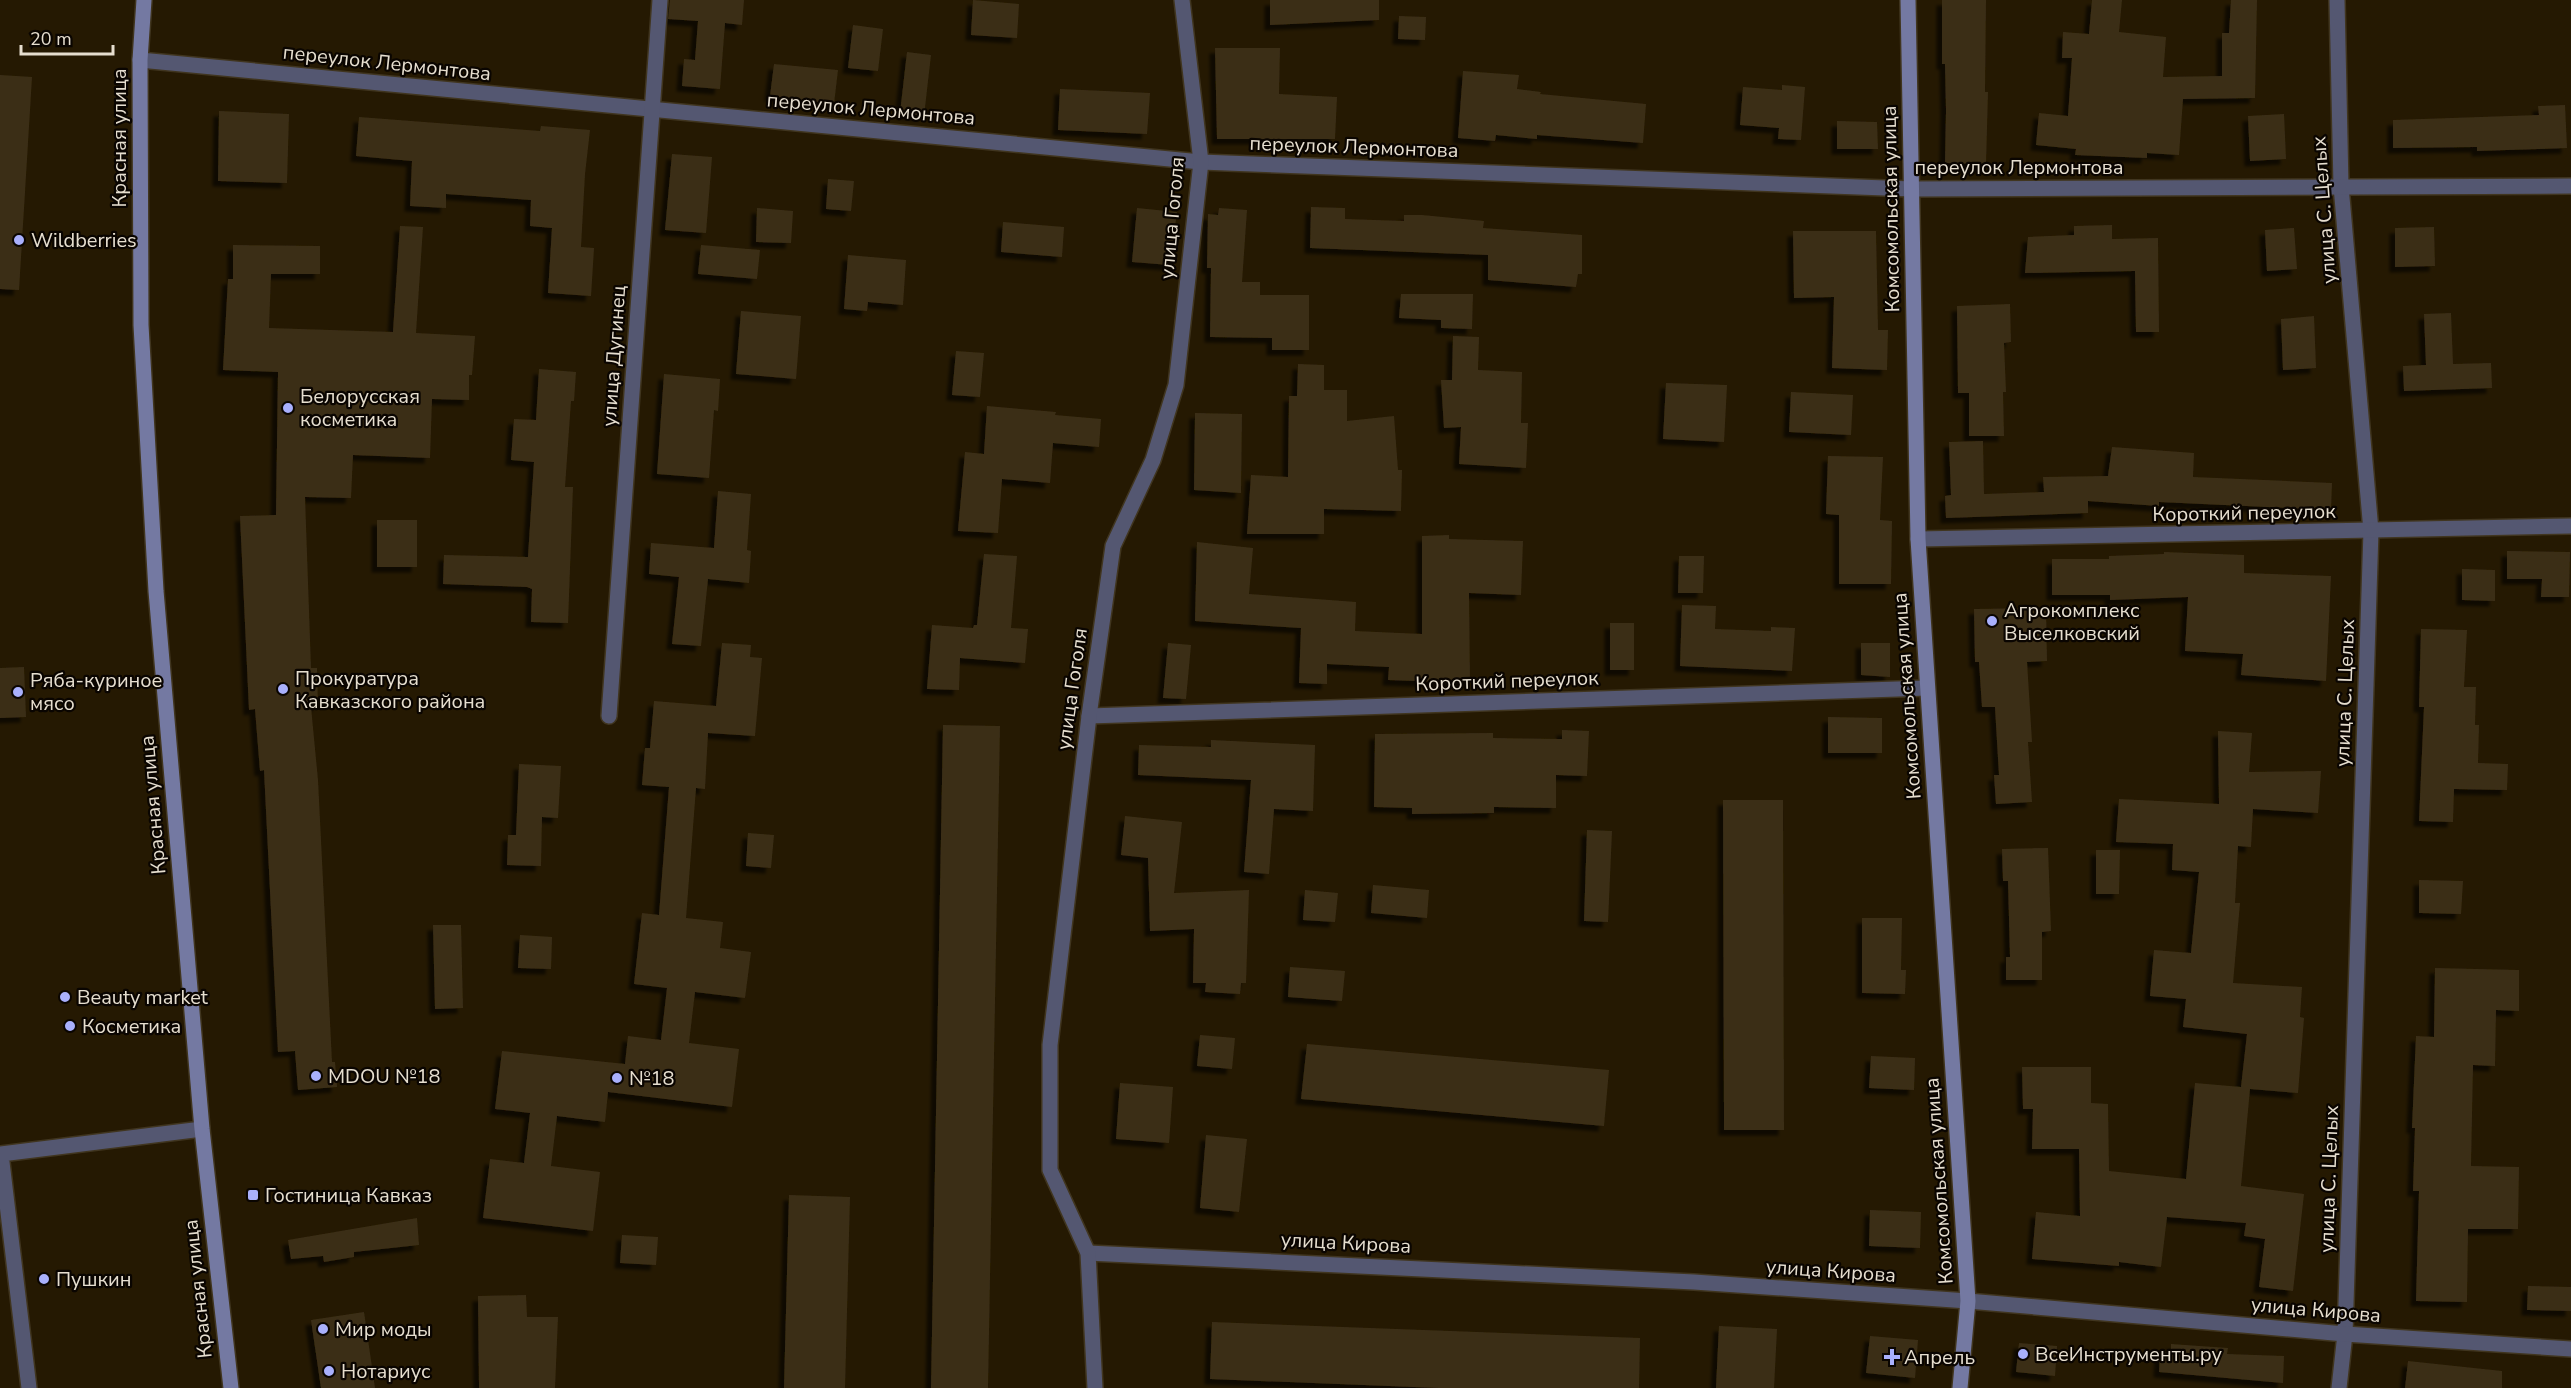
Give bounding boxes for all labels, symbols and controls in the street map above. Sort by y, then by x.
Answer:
scale bar [21,18,112,56]
text: 20 m [30,27,72,51]
street label: переулок Лермонтова [282,39,492,87]
street label: Красная улица [106,68,133,208]
street label: переулок Лермонтова [766,86,976,132]
street label: Комсомольская улица [1876,105,1906,313]
street label: переулок Лермонтова [1249,130,1459,164]
street label: улица С. Целых [2305,135,2343,285]
street label: переулок Лермонтова [1914,154,2124,181]
street label: улица Гоголя [1153,156,1191,280]
place label: Wildberries [31,227,137,254]
marker: Wildberries [12,233,26,247]
street label: улица Дугинец [596,284,632,428]
place label: Белорусская косметика [300,383,420,433]
marker: Белорусская косметика [281,401,295,415]
street label: Короткий переулок [2152,498,2336,528]
street label: Комсомольская улица [1886,592,1928,800]
place label: Агрокомплекс Выселковский [2004,597,2140,647]
marker: Агрокомплекс Выселковский [1985,614,1999,628]
street label: улица С. Целых [2329,618,2361,767]
street label: улица Гоголя [1050,626,1094,752]
street label: Короткий переулок [1415,664,1600,698]
place label: Прокуратура Кавказского района [295,665,485,715]
place label: Ряба-куриное мясо [30,667,162,717]
marker: Прокуратура Кавказского района [276,682,290,696]
marker: Ряба-куриное мясо [11,685,25,699]
street label: Красная улица [133,735,173,875]
place label: Beauty market [77,984,209,1011]
marker: Beauty market [58,990,72,1004]
place label: Косметика [82,1013,181,1040]
marker: Косметика [63,1019,77,1033]
place label: MDOU №18 [328,1063,441,1090]
place label: №18 [629,1065,675,1092]
marker: MDOU №18 [309,1069,323,1083]
marker: №18 [610,1071,624,1085]
street label: Комсомольская улица [1918,1077,1960,1285]
street label: улица С. Целых [2313,1104,2345,1253]
place label: Гостиница Кавказ [265,1182,432,1209]
marker: Гостиница Кавказ [246,1188,260,1202]
street label: Красная улица [177,1218,219,1360]
street label: улица Кирова [1280,1226,1412,1260]
street label: улица Кирова [1765,1253,1897,1289]
place label: Пушкин [56,1266,132,1293]
marker: Пушкин [37,1272,51,1286]
street label: улица Кирова [2250,1291,2382,1329]
place label: Мир моды [335,1316,432,1343]
marker: Мир моды [316,1322,330,1336]
place label: ВсеИнструменты.ру [2035,1341,2222,1368]
place label: Апрель [1904,1344,1975,1371]
marker: ВсеИнструменты.ру [2016,1347,2030,1361]
marker: Апрель [1885,1350,1899,1364]
place label: Нотариус [341,1358,431,1385]
marker: Нотариус [322,1364,336,1378]

